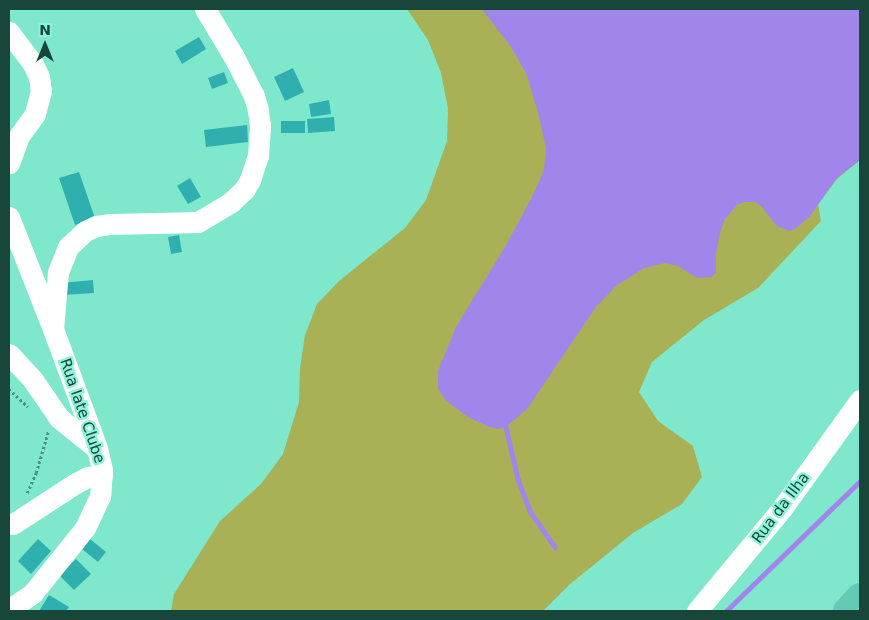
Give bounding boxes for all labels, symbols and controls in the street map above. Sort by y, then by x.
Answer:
north arrow [20,20,70,70]
text: N [39,22,51,38]
street label: Rua Iate Clube [56,356,108,466]
street label: Rua da Ilha [749,469,813,547]

